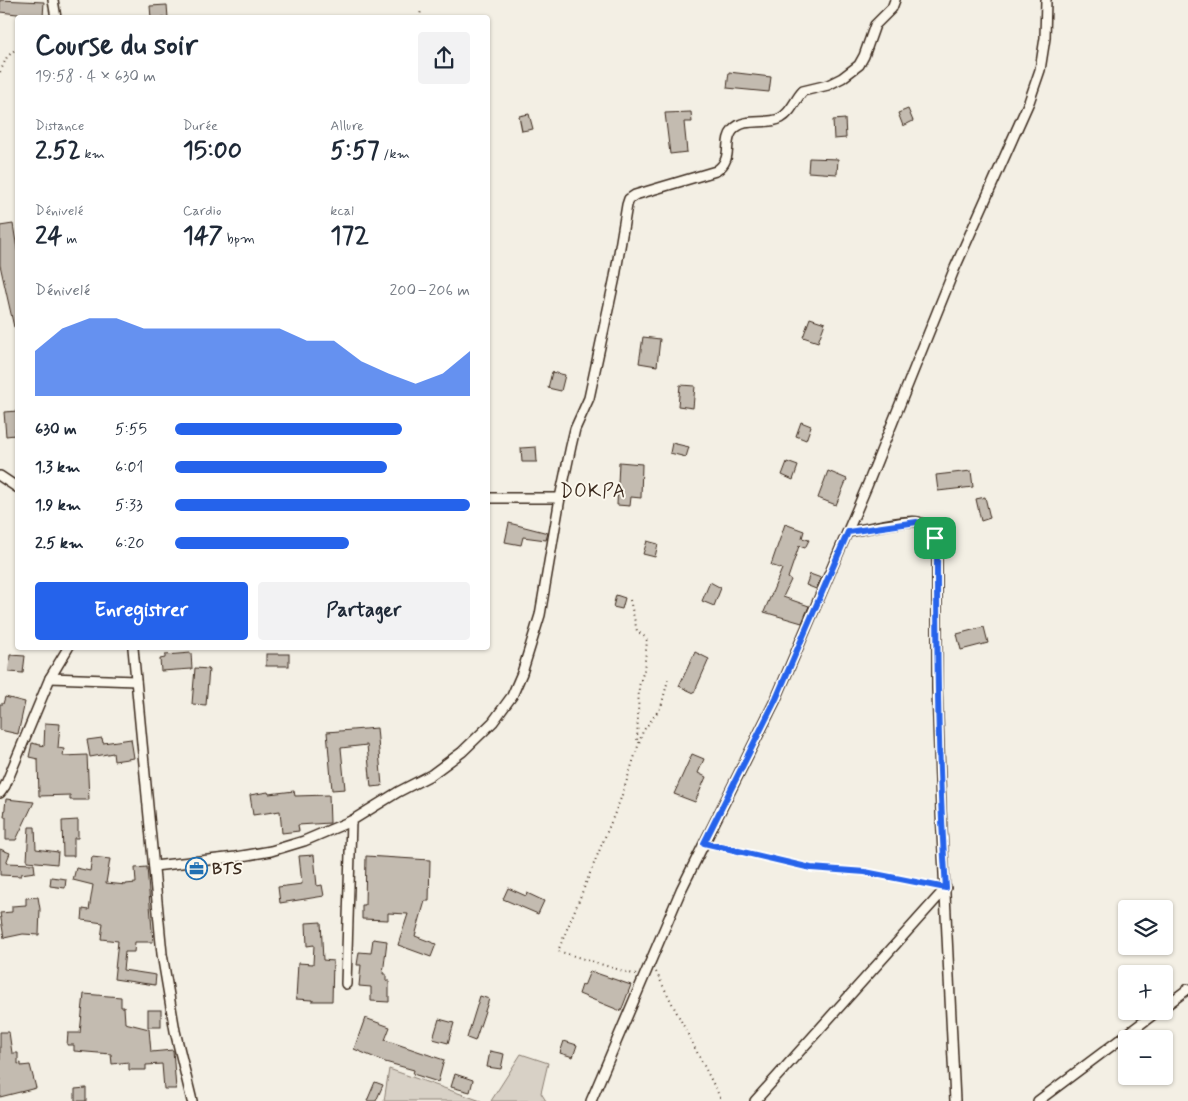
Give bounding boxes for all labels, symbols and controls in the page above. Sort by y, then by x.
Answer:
text: Course du soir [35,28,198,65]
button: share [418,32,470,84]
text: 19:58 · 4 × 630 m [35,66,156,87]
text: Distance [35,117,84,135]
text: Durée [183,117,218,135]
text: Allure [330,117,364,135]
text: 2.52 [35,135,81,168]
text: 15:00 [183,135,242,168]
text: 5:57 [330,135,380,168]
text: km [81,145,105,163]
text: /km [380,145,410,163]
text: Dénivelé [35,202,83,220]
text: Cardio [183,202,221,220]
text: kcal [330,202,354,220]
text: 24 [35,220,62,253]
text: 147 [183,220,223,253]
text: 172 [330,220,369,253]
text: m [62,230,77,248]
text: bpm [223,230,255,248]
text: Dénivelé [35,280,90,301]
text: 200–206 m [389,280,470,301]
text: 630 m [35,419,77,440]
text: 5:55 [115,419,147,440]
text: 1.3 km [35,457,80,478]
text: 6:01 [115,457,143,478]
district label: DOKPA [560,479,626,504]
text: 1.9 km [35,495,81,516]
text: 5:33 [115,495,143,516]
pin [914,517,956,559]
icon: arrive [921,524,949,552]
text: 2.5 km [35,533,83,554]
text: 6:20 [115,533,144,554]
button: Enregistrer [35,582,248,640]
button: Partager [258,582,470,640]
office icon: BTS [184,857,208,881]
place label: BTS [212,859,242,880]
map controls [1118,900,1173,1085]
button: layers [1118,900,1173,955]
button: + [1118,965,1173,1020]
button: − [1118,1030,1173,1085]

